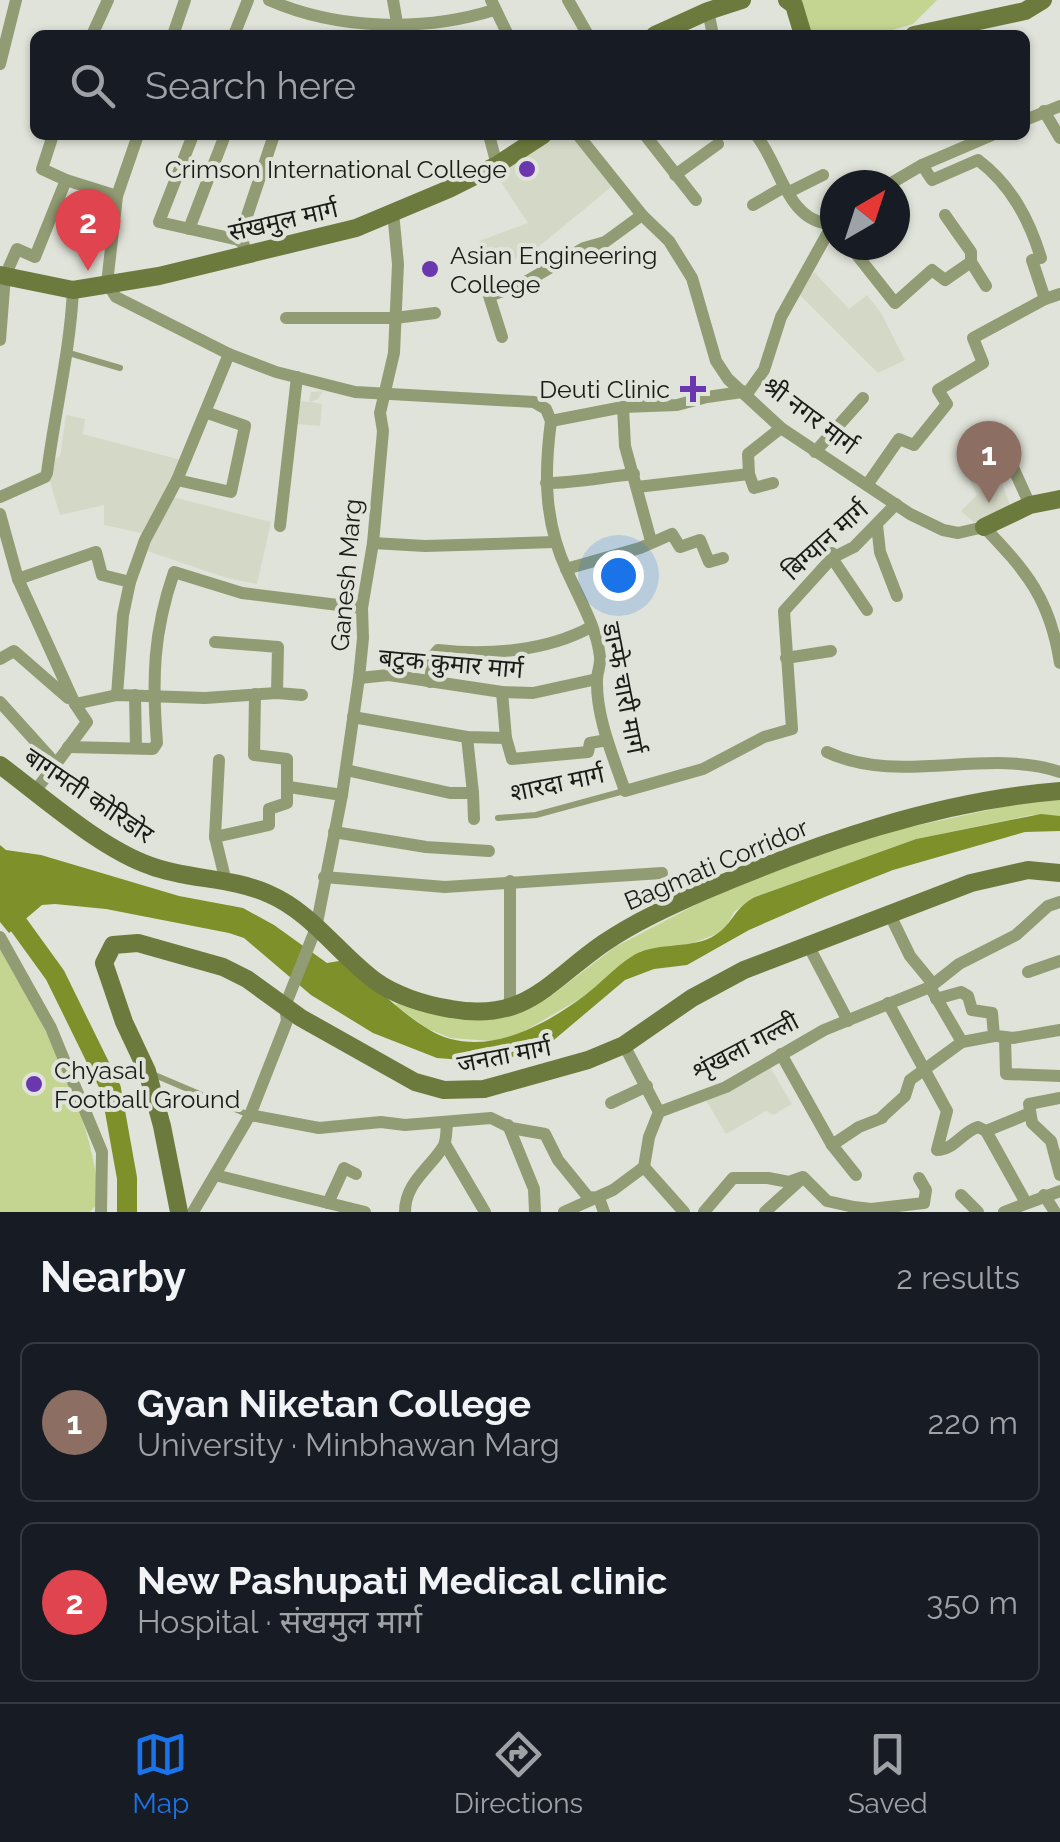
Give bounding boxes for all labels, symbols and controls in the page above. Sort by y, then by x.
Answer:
search box [30,30,1030,140]
icon: search [65,58,120,113]
text: Search here [145,63,356,108]
place label: Crimson International College [165,154,507,184]
marker: Crimson International College [516,158,538,180]
north arrow [820,170,910,260]
pin: 2 [56,188,120,271]
street label: संखमुल मार्ग [225,193,342,248]
place label: Asian Engineering College [450,240,658,299]
marker: Asian Engineering College [419,258,441,280]
street label: श्री नगर मार्ग [757,370,864,461]
place label: Deuti Clinic [539,374,670,404]
marker: Deuti Clinic [680,376,706,402]
pin: 1 [956,420,1022,503]
street label: बिग्यान मार्ग [776,493,875,586]
street label: Ganesh Marg [324,497,368,653]
your location [593,550,644,601]
street label: डान्फे चारी मार्ग [596,619,652,757]
street label: बटुक कुमार मार्ग [377,642,526,685]
street label: बागमती कोरिडोर [19,741,160,850]
street label: शारदा मार्ग [507,758,608,808]
street label: Bagmati Corridor [620,812,813,916]
street label: शृंखला गल्ली [687,1005,804,1087]
street label: जनता मार्ग [454,1031,554,1079]
place label: Chyasal Football Ground [54,1055,240,1114]
marker: Chyasal Football Ground [23,1073,45,1095]
text: Nearby [40,1253,186,1302]
text: 2 results [896,1259,1020,1296]
text: Gyan Niketan College [137,1381,531,1426]
text: 1 [67,1404,82,1441]
text: 220 m [928,1404,1018,1441]
text: University · Minbhawan Marg [137,1426,560,1463]
text: New Pashupati Medical clinic [137,1558,667,1603]
text: 2 [65,1584,84,1621]
text: 350 m [926,1584,1018,1621]
text: Hospital · संखमुल मार्ग [137,1603,422,1640]
tab: Map [132,1727,189,1820]
tab: Directions [454,1727,583,1820]
tab: Saved [848,1727,928,1820]

